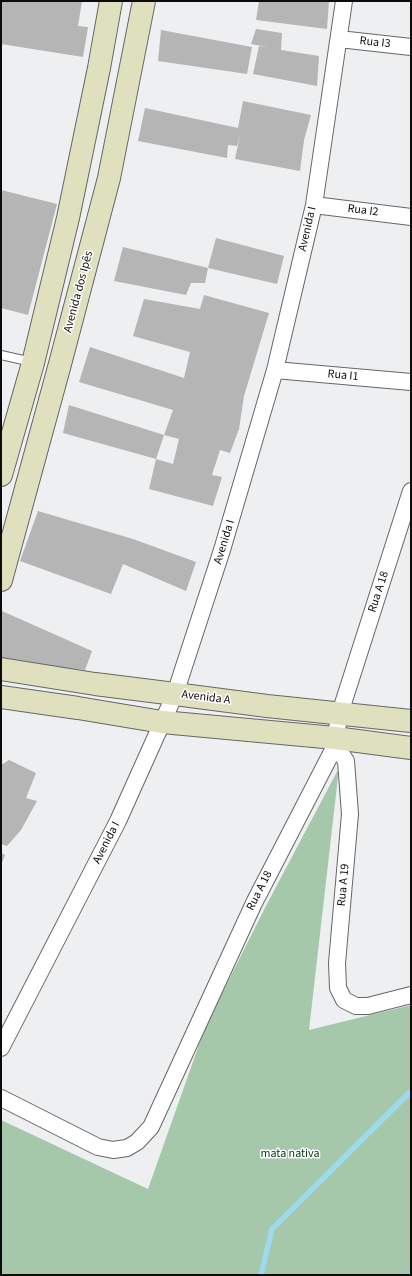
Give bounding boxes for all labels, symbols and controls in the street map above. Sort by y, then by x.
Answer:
street label: Rua I3 [359,34,391,52]
street label: Rua I2 [347,202,379,220]
street label: Avenida I [296,205,320,253]
street label: Avenida dos Ipês [61,250,97,334]
street label: Rua I1 [327,367,359,385]
street label: Avenida I [211,518,239,566]
street label: Rua A 18 [366,569,392,615]
street label: Avenida A [181,688,231,708]
street label: Avenida I [90,819,124,867]
street label: Rua A 19 [335,863,353,907]
street label: Rua A 18 [244,869,276,913]
park label: mata nativa [261,1147,319,1161]

